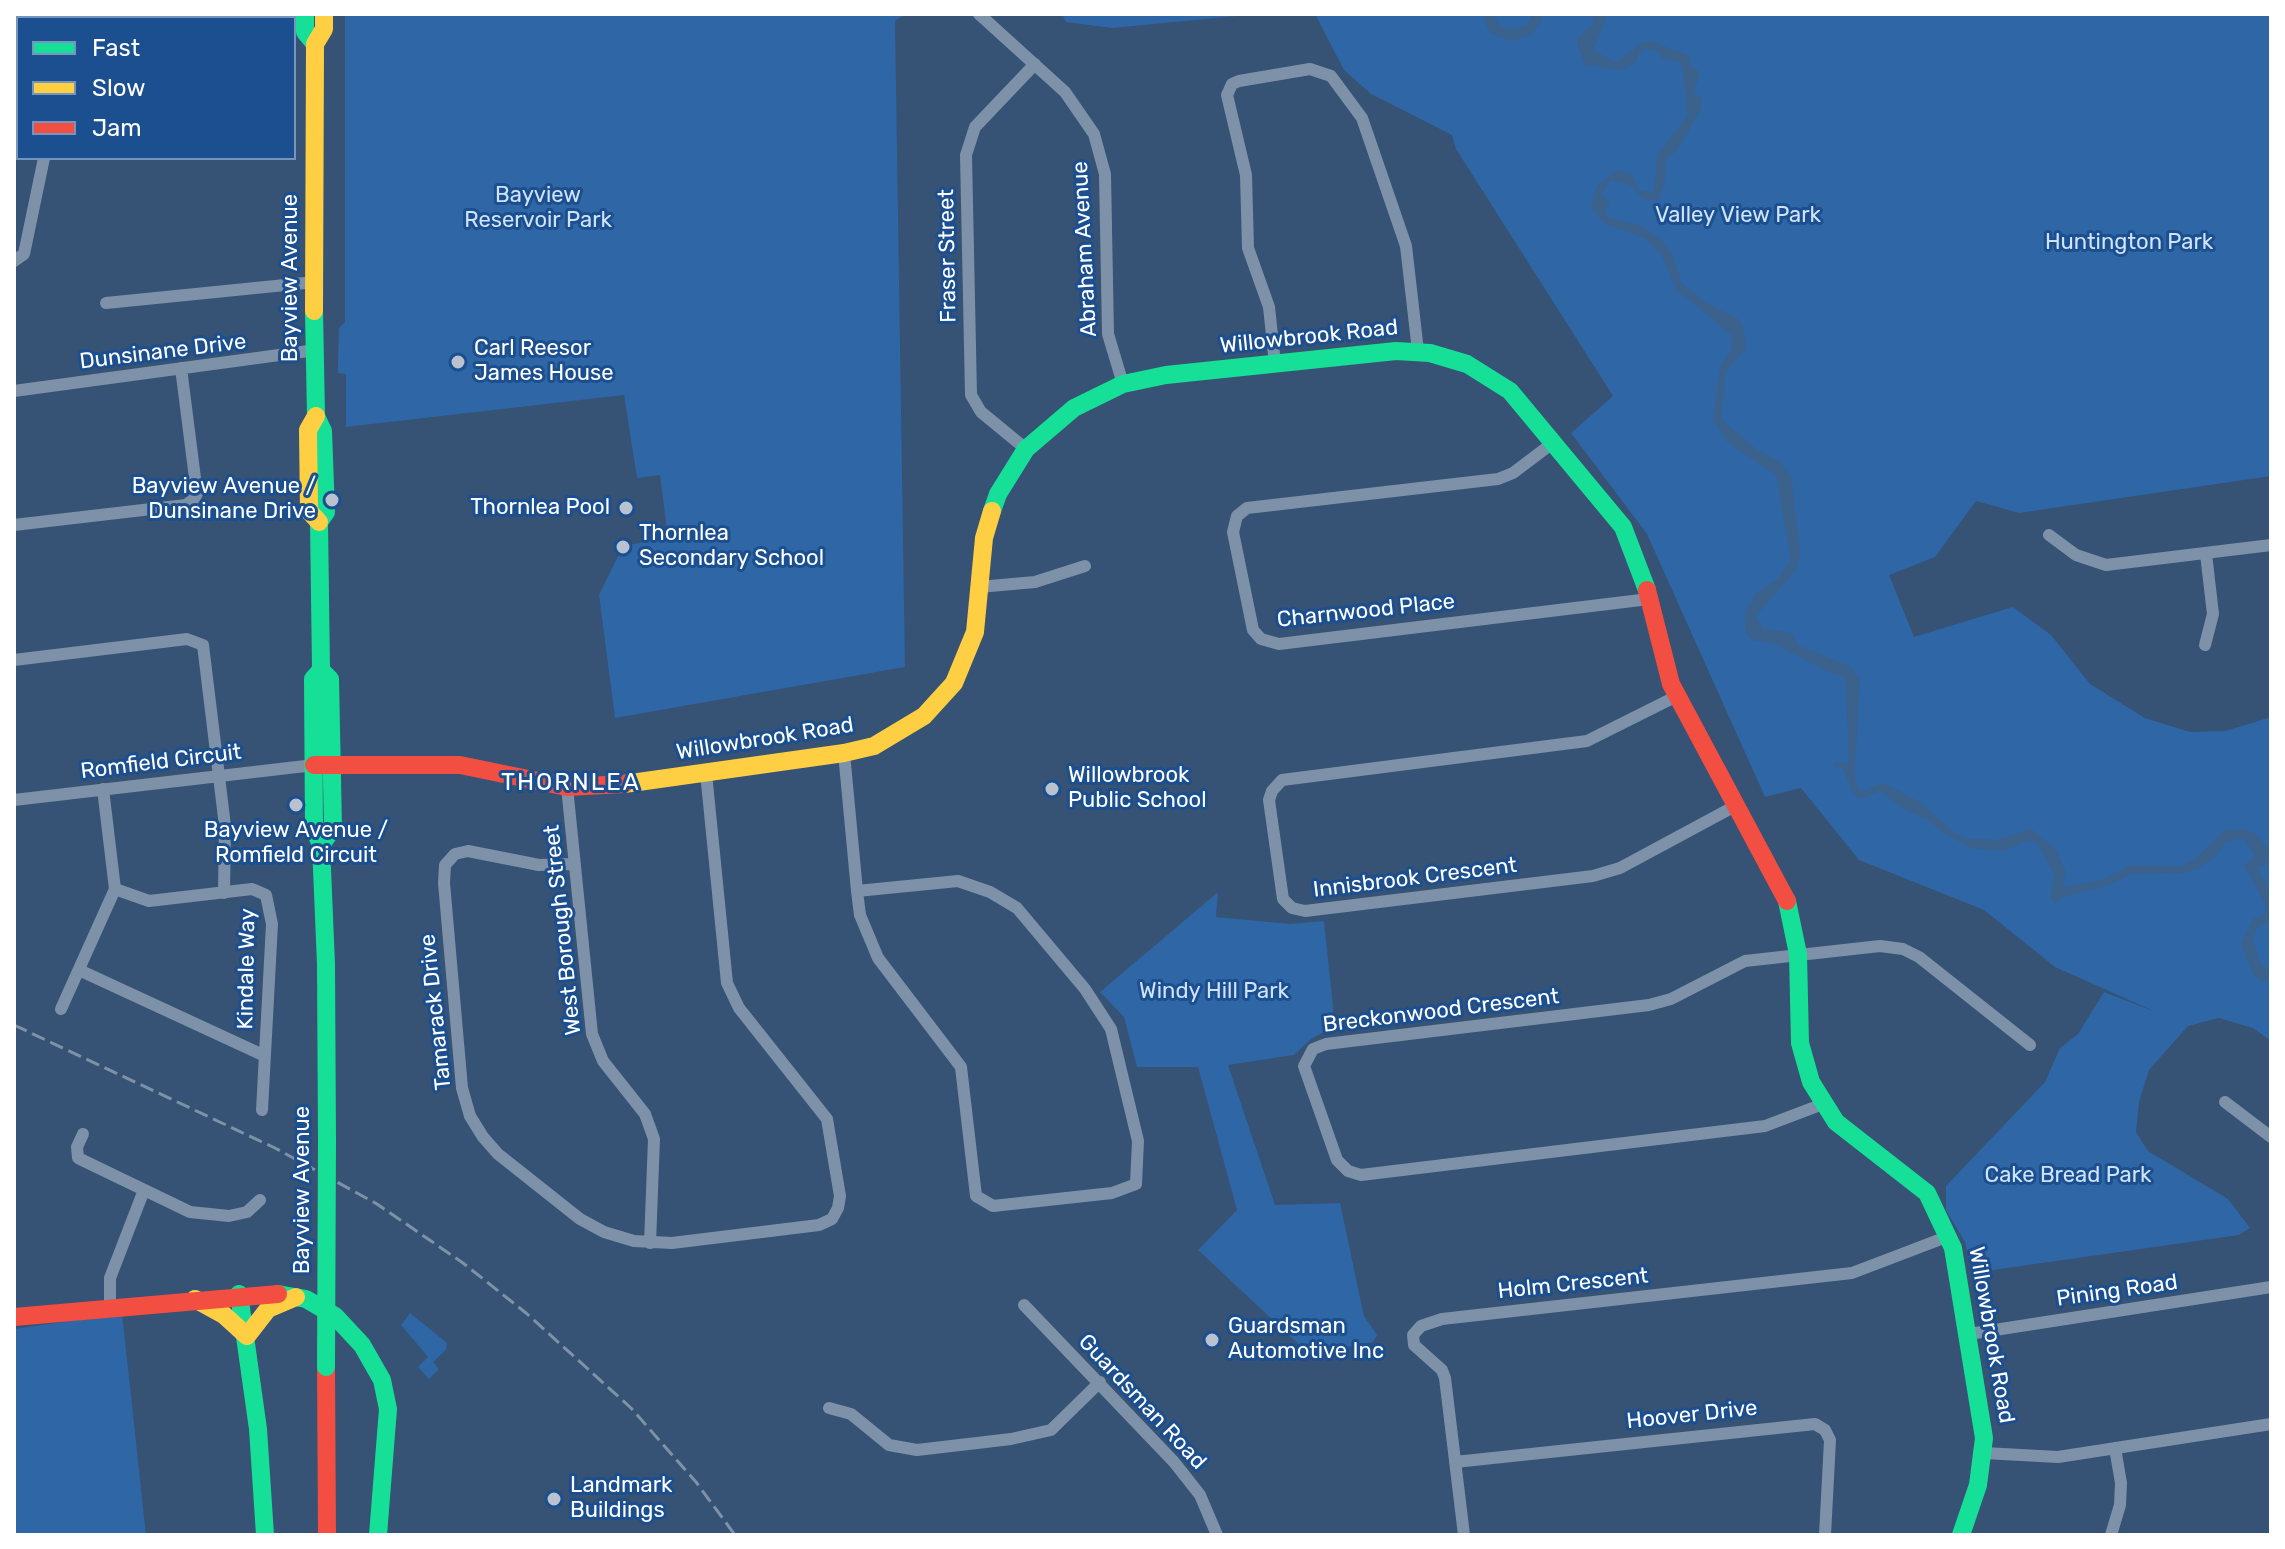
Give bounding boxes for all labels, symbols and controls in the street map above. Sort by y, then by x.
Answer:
legend [16,16,296,160]
text: Fast [92,34,140,62]
text: Slow [92,74,145,102]
text: Jam [92,114,142,142]
street label: Abraham Avenue [1067,161,1103,337]
park label: Bayview Reservoir Park [464,183,612,234]
street label: Fraser Street [934,189,962,323]
street label: Bayview Avenue [278,194,304,362]
park label: Valley View Park [1655,203,1821,229]
park label: Huntington Park [2045,230,2213,256]
street label: Willowbrook Road [1219,315,1399,359]
street label: Dunsinane Drive [78,329,248,375]
place label: Carl Reesor James House [474,336,614,388]
marker: Carl Reesor James House [449,353,467,371]
place label: Bayview Avenue / Dunsinane Drive [132,474,316,526]
marker: Bayview Avenue / Dunsinane Drive [323,491,341,509]
place label: Thornlea Pool [470,495,610,521]
marker: Thornlea Pool [617,499,635,517]
place label: Thornlea Secondary School [639,521,824,572]
marker: Thornlea Secondary School [614,538,632,556]
street label: Charnwood Place [1276,589,1456,633]
street label: Willowbrook Road [675,712,855,766]
street label: Romfield Circuit [79,739,243,785]
place label: Willowbrook Public School [1068,763,1206,814]
district label: THORNLEA [501,769,641,797]
marker: Willowbrook Public School [1043,780,1061,798]
marker: Bayview Avenue / Romfield Circuit [287,796,305,814]
place label: Bayview Avenue / Romfield Circuit [204,818,388,870]
street label: West Borough Street [539,823,587,1037]
street label: Innisbrook Crescent [1312,852,1518,904]
street label: Kindale Way [233,908,261,1030]
street label: Tamarack Drive [415,933,457,1091]
park label: Windy Hill Park [1139,979,1289,1005]
street label: Breckonwood Crescent [1321,983,1561,1039]
street label: Bayview Avenue [290,1106,316,1274]
park label: Cake Bread Park [1985,1163,2151,1189]
street label: Willowbrook Road [1962,1245,2020,1425]
street label: Holm Crescent [1496,1263,1650,1305]
street label: Pining Road [2055,1269,2179,1313]
place label: Guardsman Automotive Inc [1228,1314,1384,1366]
street label: Guardsman Road [1073,1329,1211,1475]
marker: Guardsman Automotive Inc [1203,1331,1221,1349]
street label: Hoover Drive [1625,1395,1759,1435]
place label: Landmark Buildings [570,1473,672,1524]
marker: Landmark Buildings [545,1490,563,1508]

